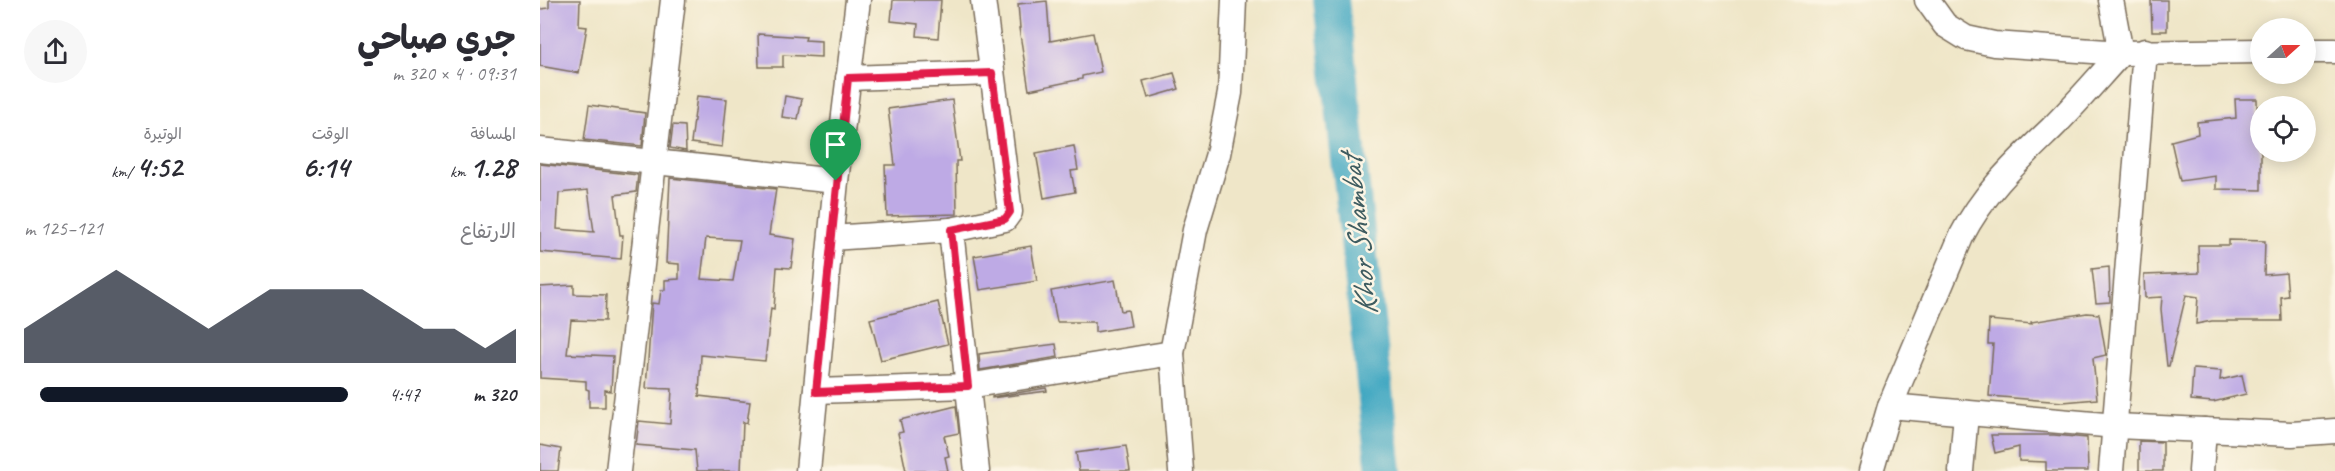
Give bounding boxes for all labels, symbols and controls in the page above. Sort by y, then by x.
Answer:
text: جري صباحي [357,17,516,59]
north arrow [2250,18,2316,84]
map controls [2250,18,2316,162]
button: share [24,20,87,83]
text: 09:31 · 4 × 320 m [392,61,516,86]
button: locate [2250,96,2316,162]
pin [810,119,861,181]
text: الوتيرة [143,124,182,144]
text: الوقت [312,124,349,144]
text: المسافة [470,124,516,144]
icon: arrive [819,128,852,161]
water label: Khor Shambat [1329,146,1387,318]
text: 4:52 [136,148,182,186]
text: 6:14 [302,148,349,186]
text: 1.28 [470,148,516,186]
text: /km [111,162,136,182]
text: km [450,162,470,182]
text: 121–125 m [24,216,103,241]
text: الارتفاع [460,219,516,244]
text: 4:47 [389,382,420,407]
text: 320 m [473,382,516,407]

